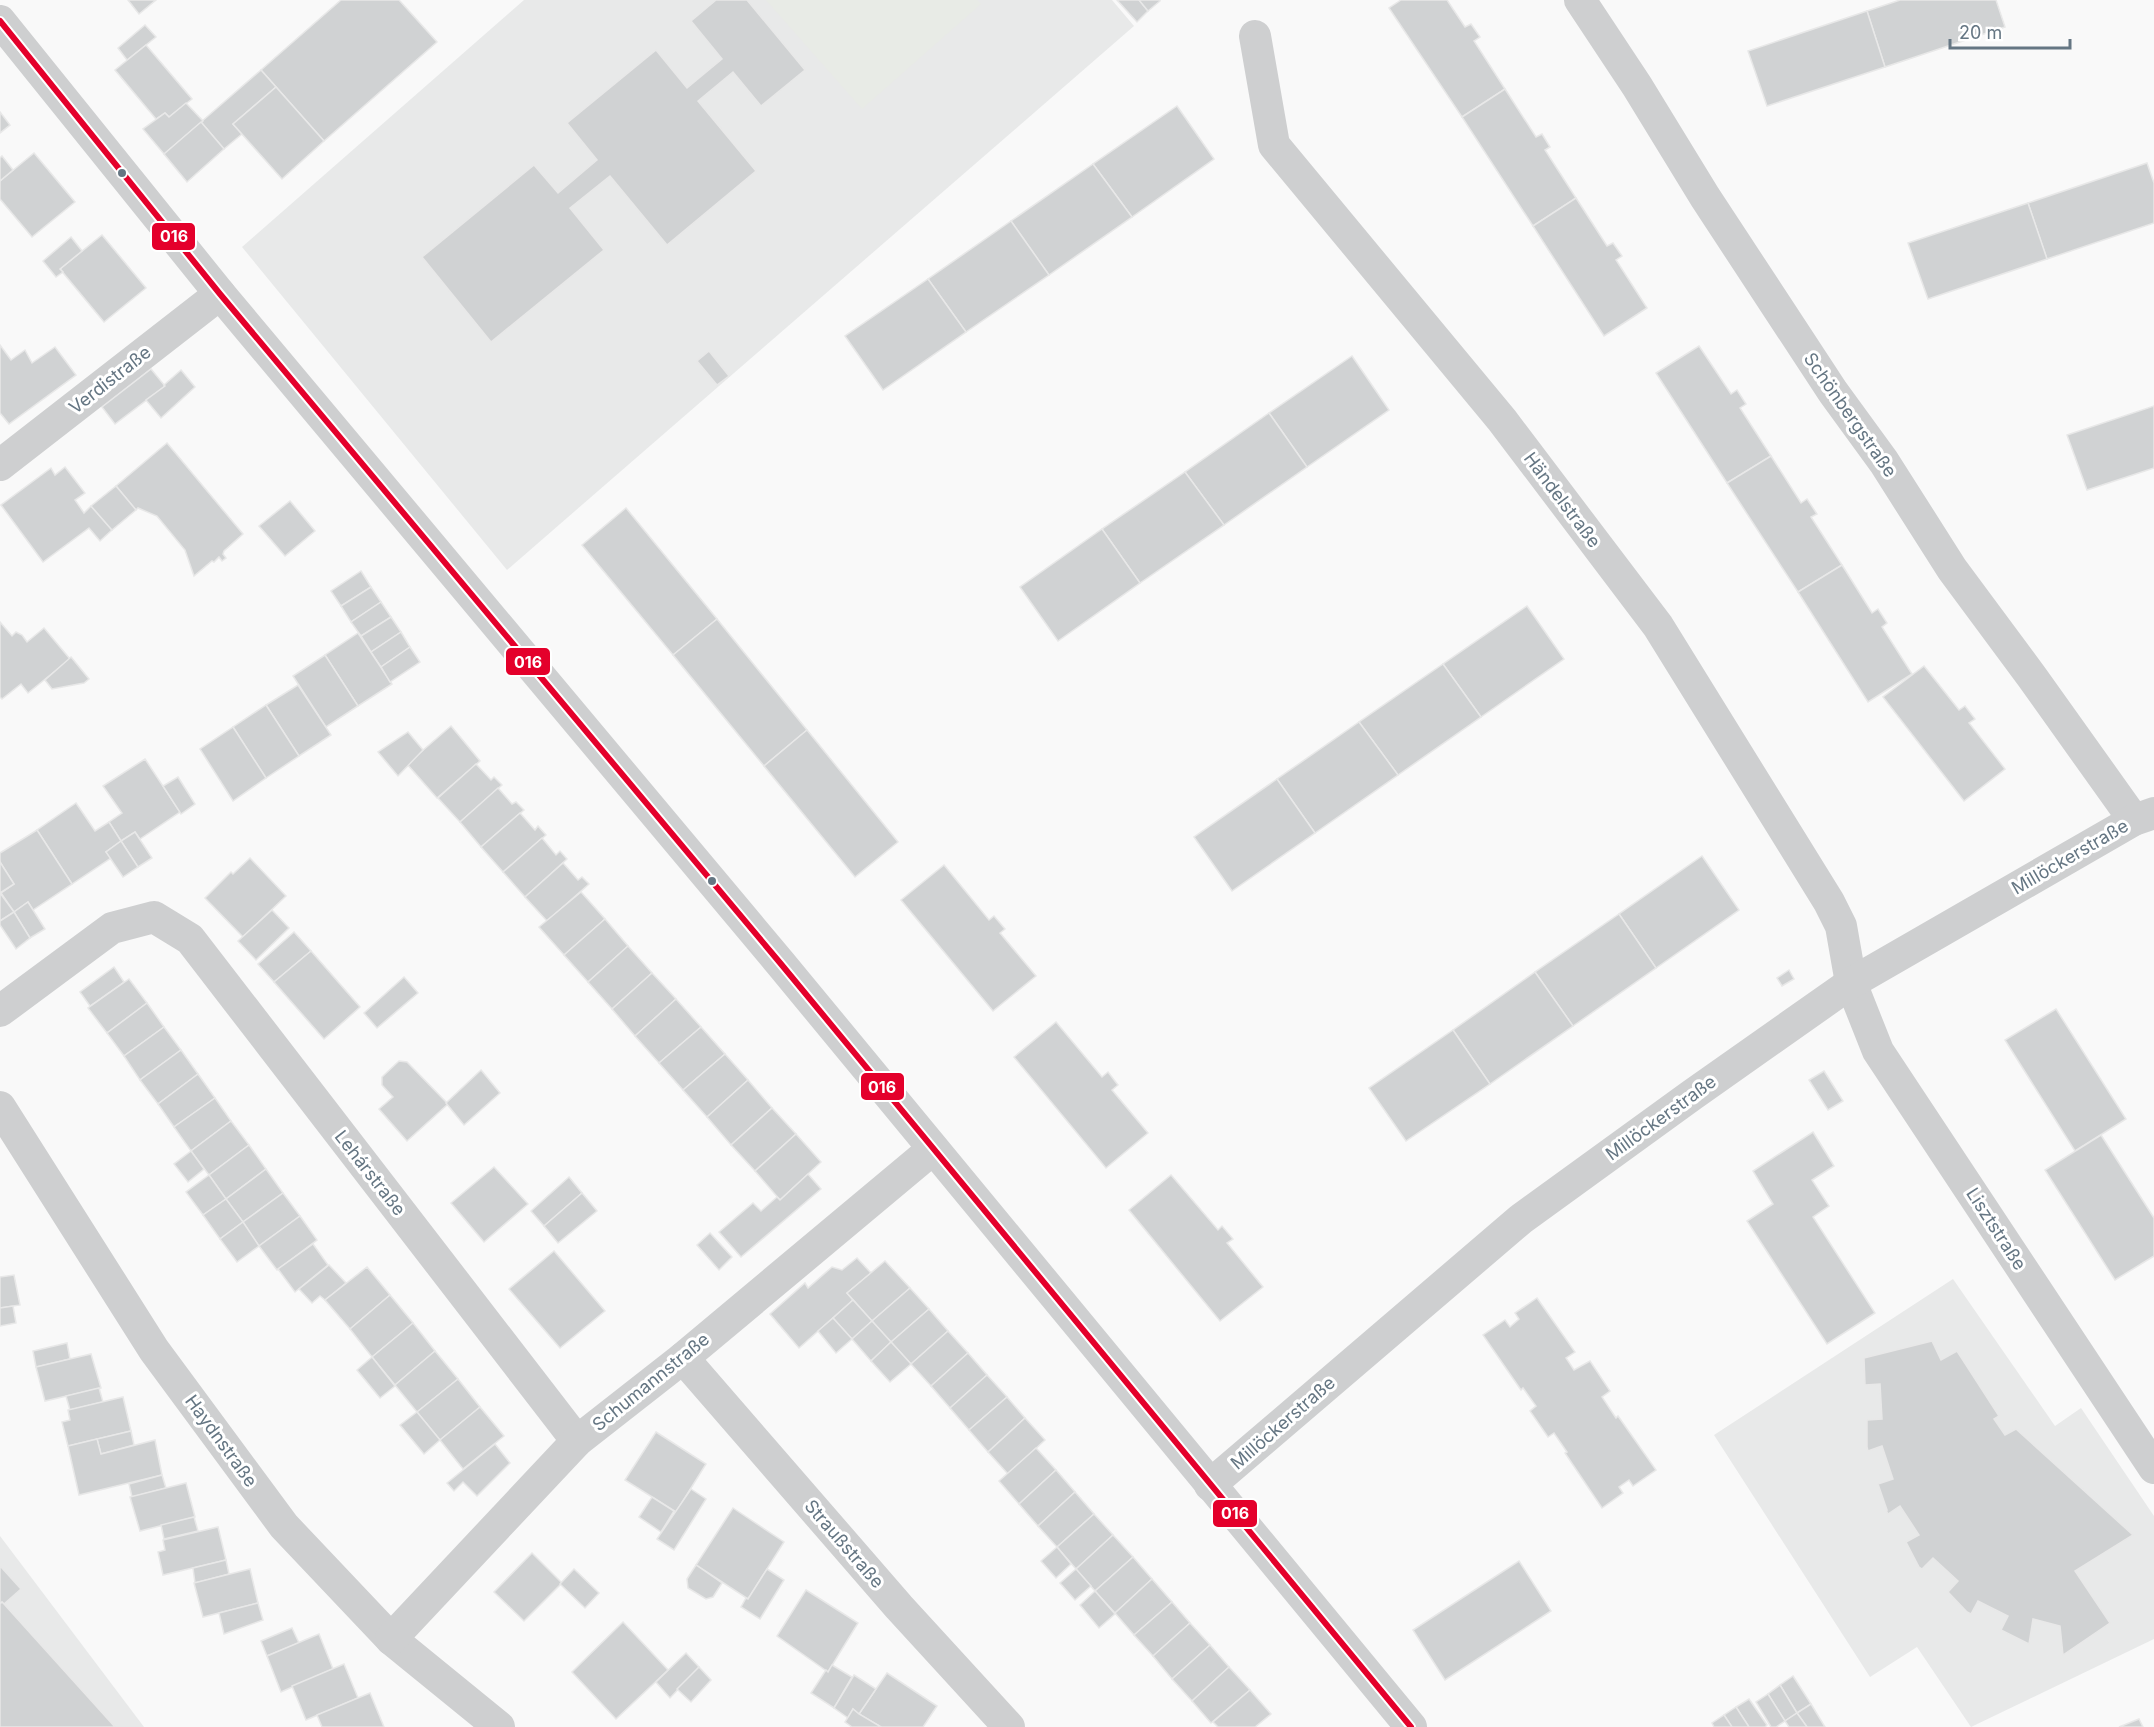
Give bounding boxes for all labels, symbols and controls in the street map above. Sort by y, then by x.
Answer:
scale bar [1950,12,2070,50]
text: 20 m [1959,22,2002,43]
unlabelled marker [116,167,128,179]
line badge: 016 [151,222,196,251]
text: 016 [160,226,188,246]
street label: Verdistraße [65,341,155,418]
street label: Schönbergstraße [1800,349,1901,481]
street label: Händelstraße [1520,448,1605,551]
line badge: 016 [505,647,551,676]
text: 016 [514,652,542,672]
street label: Millöckerstraße [2008,815,2132,898]
unlabelled marker [706,875,718,887]
street label: Millöckerstraße [1602,1071,1720,1165]
line badge: 016 [860,1072,905,1101]
text: 016 [868,1077,896,1097]
street label: Lehárstraße [331,1126,410,1219]
street label: Lisztstraße [1962,1184,2031,1274]
street label: Schumannstraße [588,1328,713,1435]
street label: Millöckerstraße [1226,1372,1339,1474]
street label: Haydnstraße [181,1391,262,1491]
street label: Straußstraße [800,1495,888,1592]
line badge: 016 [1212,1499,1258,1528]
text: 016 [1221,1503,1249,1523]

